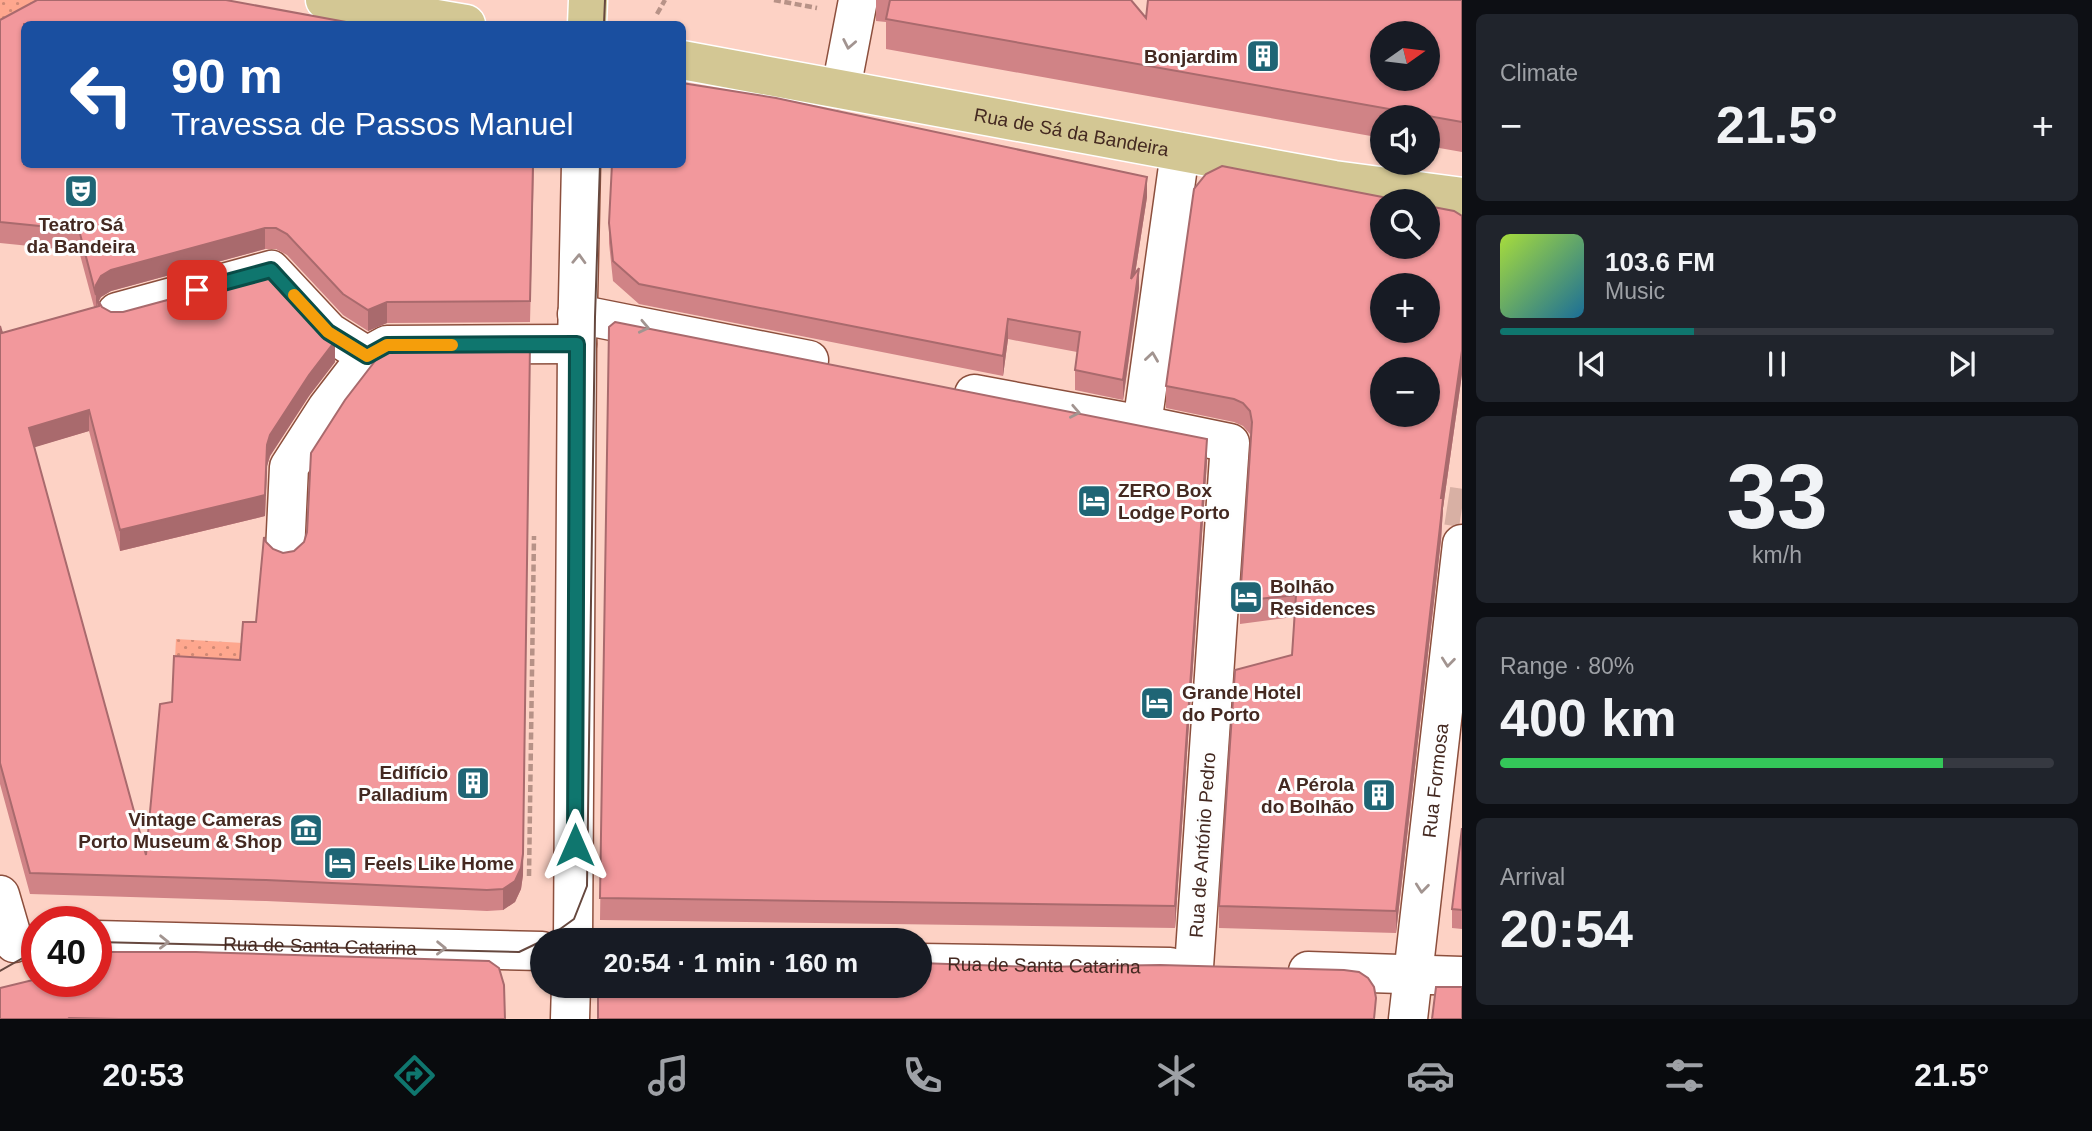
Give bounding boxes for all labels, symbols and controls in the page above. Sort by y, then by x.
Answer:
north arrow [1370,21,1440,91]
map controls [1370,21,1440,427]
building icon: Bonjardim [1244,37,1282,75]
one-way arrow [842,39,857,50]
place label: Bonjardim [1144,46,1238,67]
icon: left [56,49,147,140]
text: 90 m [171,49,283,103]
text: Climate [1500,60,1578,86]
text: 21.5° [1716,96,1838,154]
street label: Rua de Sá da Bandeira [972,104,1171,160]
button: sound [1370,105,1440,175]
text: − [1500,105,1522,147]
text: + [2032,105,2054,147]
text: Travessa de Passos Manuel [171,106,574,142]
theatre icon: Teatro Sá da Bandeira [62,172,100,210]
button: search [1370,189,1440,259]
place label: Teatro Sá da Bandeira [27,214,136,257]
text: 103.6 FM [1605,247,1715,277]
one-way arrow [571,253,586,264]
pin [167,260,227,320]
icon: arrive [178,271,216,309]
button: + [1370,273,1440,343]
text: Music [1605,278,1665,304]
one-way arrow [638,319,650,334]
icon: previous [1573,345,1611,383]
icon: pause [1758,345,1796,383]
icon: next [1943,345,1981,383]
one-way arrow [1144,351,1159,363]
button: − [1370,357,1440,427]
one-way arrow [1069,404,1081,419]
text: 33 [1726,446,1828,547]
place label: ZERO Box Lodge Porto [1118,480,1230,523]
hotel icon: ZERO Box Lodge Porto [1075,482,1113,520]
text: km/h [1752,542,1802,568]
place label: Bolhão Residences [1270,576,1376,619]
hotel icon: Bolhão Residences [1227,578,1265,616]
text: Range · 80% [1500,653,1634,679]
one-way arrow [1440,656,1455,668]
place label: Grande Hotel do Porto [1182,682,1301,725]
hotel icon: Grande Hotel do Porto [1138,684,1176,722]
text: 400 km [1500,689,1676,747]
street label: Rua Formosa [1419,722,1453,839]
street label: Rua de António Pedro [1186,752,1219,939]
place label: Edifício Palladium [358,762,448,805]
building icon: Edifício Palladium [454,764,492,802]
place label: A Pérola do Bolhão [1261,774,1354,817]
building icon: A Pérola do Bolhão [1360,776,1398,814]
position arrow [538,808,612,882]
place label: Vintage Cameras Porto Museum & Shop [78,809,282,852]
museum icon: Vintage Cameras Porto Museum & Shop [287,811,325,849]
hotel icon: Feels Like Home [321,844,359,882]
place label: Feels Like Home [364,853,514,874]
text: Arrival [1500,864,1565,890]
one-way arrow [1415,882,1430,894]
text: 20:54 [1500,900,1633,958]
speed limit sign: 40 [21,906,112,997]
street label: Rua de Santa Catarina [223,933,417,959]
one-way arrow [160,934,170,950]
one-way arrow [436,941,447,956]
text: 20:54 · 1 min · 160 m [604,948,858,978]
street label: Rua de Santa Catarina [947,953,1141,978]
icon: directions [390,1051,439,1100]
icon: music [644,1051,693,1100]
icon: phone [898,1051,947,1100]
icon: climate [1152,1051,1201,1100]
icon: car [1406,1051,1455,1100]
icon: filters [1660,1051,1709,1100]
text: 20:53 [103,1057,184,1093]
text: 21.5° [1914,1057,1989,1093]

